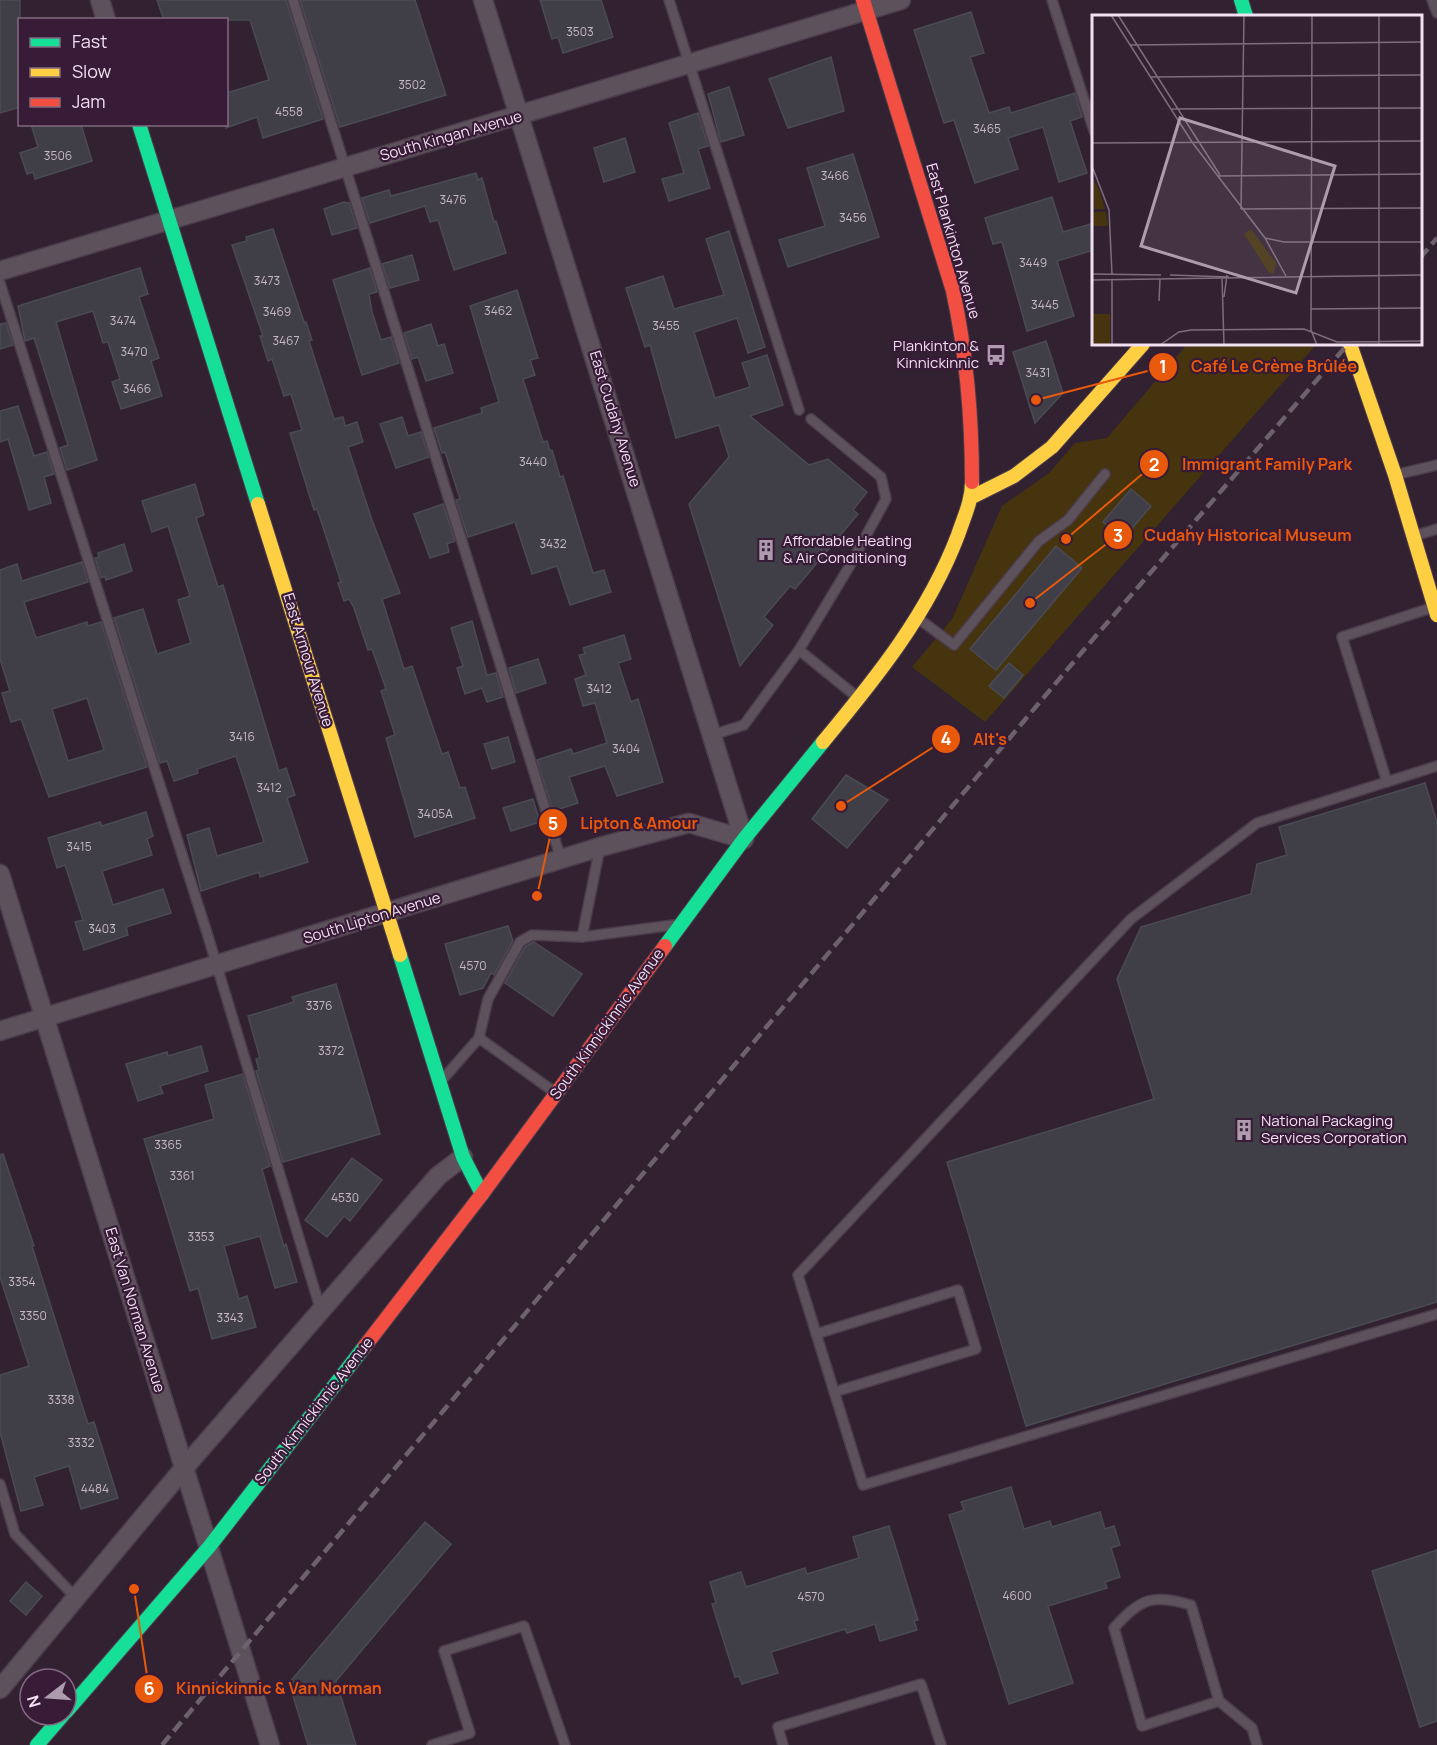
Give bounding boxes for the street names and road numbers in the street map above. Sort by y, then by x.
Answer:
street label: South Kingan Avenue [377,105,524,166]
street label: East Plankinton Avenue [921,160,986,321]
street label: East Cudahy Avenue [585,348,646,490]
street label: East Armour Avenue [278,590,339,730]
street label: South Lipton Avenue [300,887,443,948]
street label: South Kinnickinnic Avenue [545,944,669,1103]
street label: East Van Norman Avenue [100,1225,171,1395]
street label: South Kinnickinnic Avenue [249,1332,378,1489]

